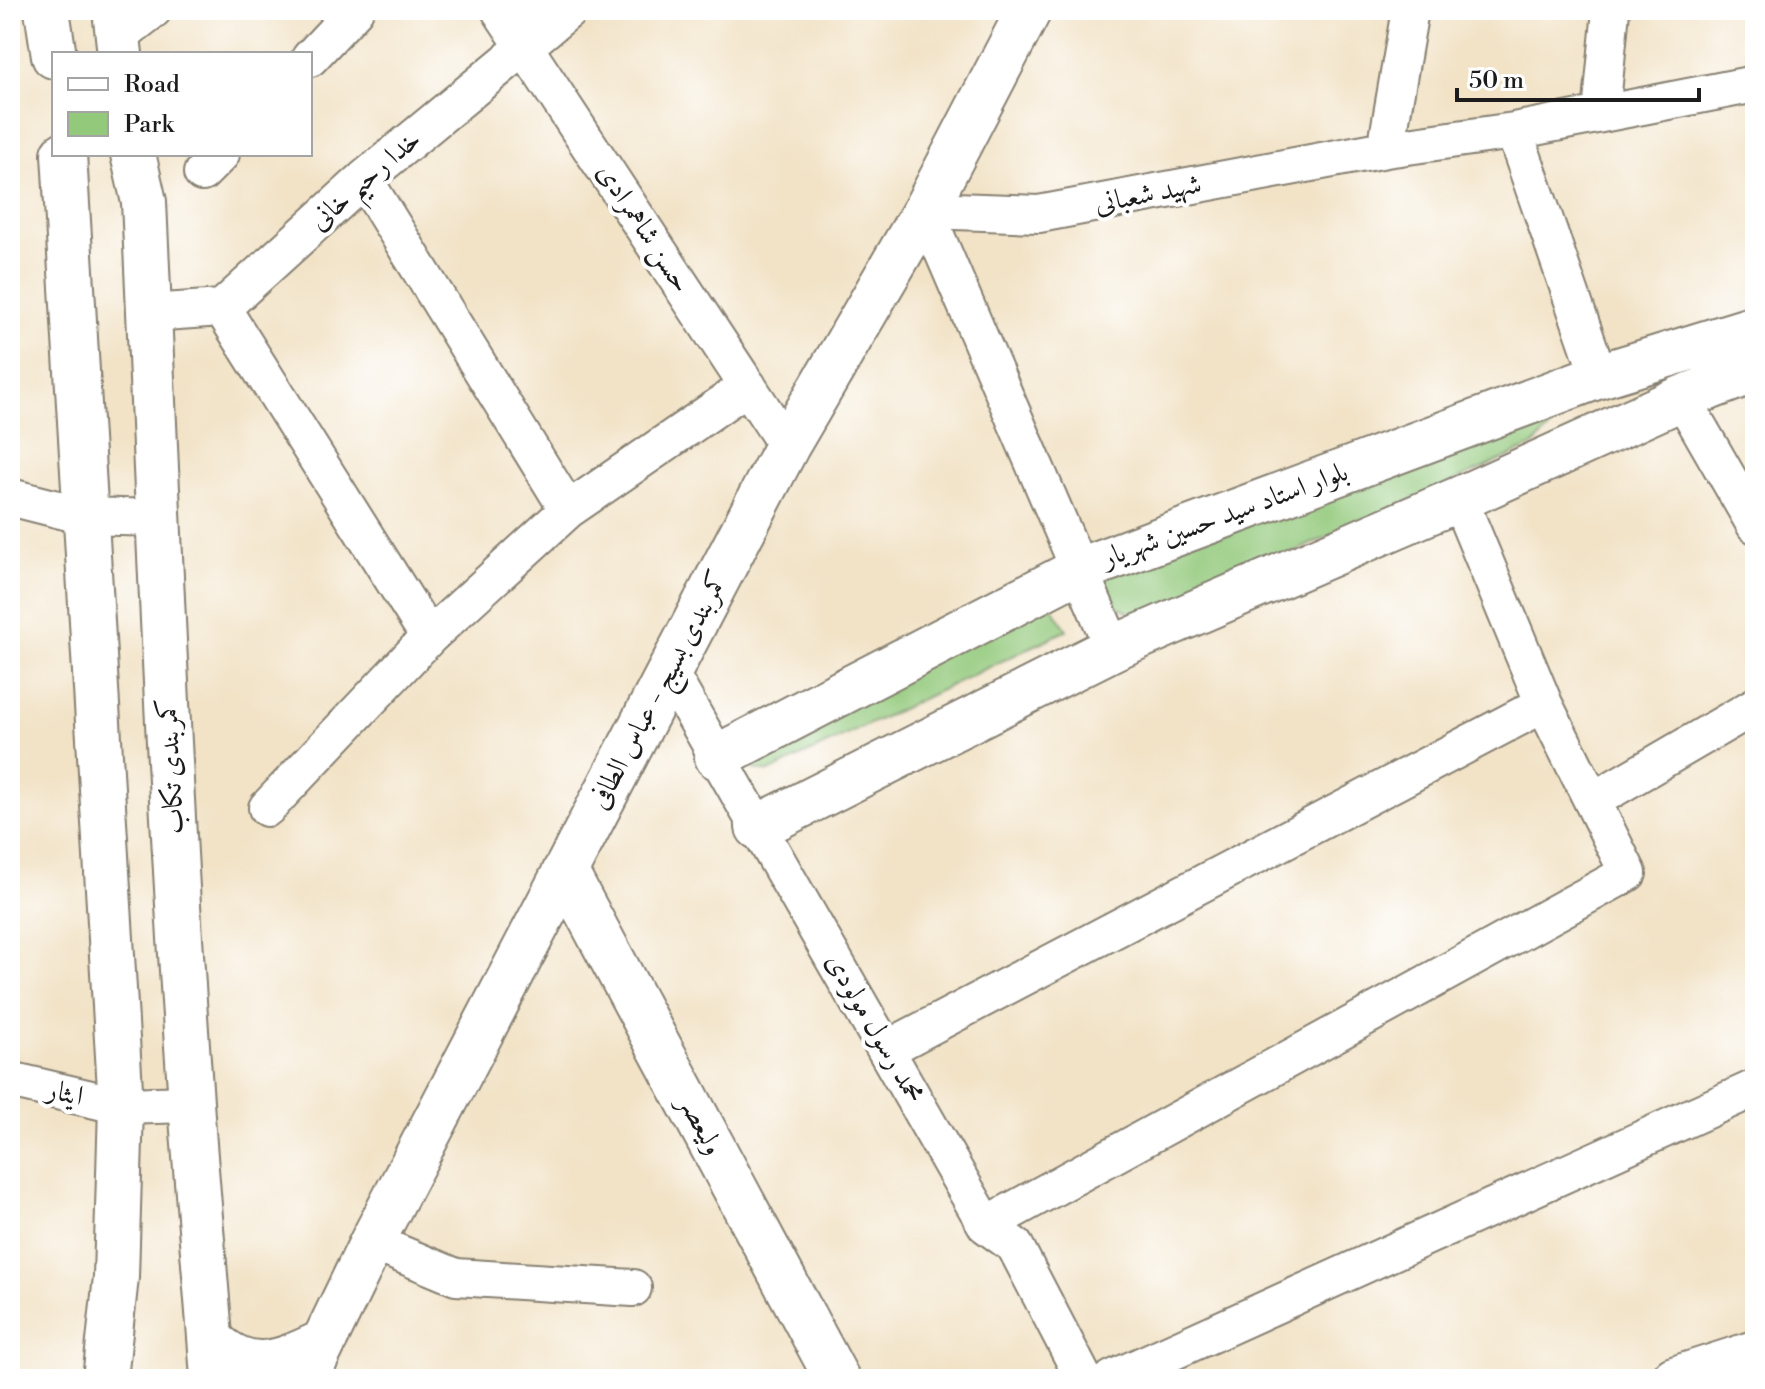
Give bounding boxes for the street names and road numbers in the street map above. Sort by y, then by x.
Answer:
street label: خدا رحیم خانی [302,122,434,245]
street label: حسن شاهمرادی [589,156,699,300]
street label: شهید شعبانی [1092,166,1204,222]
street label: بلوار استاد سید حسین شهریار [1094,454,1353,577]
street label: کمربندی بسیج - عباس الطافی [581,565,742,818]
street label: کمربندی تکاب [150,697,192,835]
street label: محمد رسول مولودی [818,947,932,1109]
street label: ایثار [40,1071,87,1114]
street label: ولیعصر [669,1086,731,1161]

